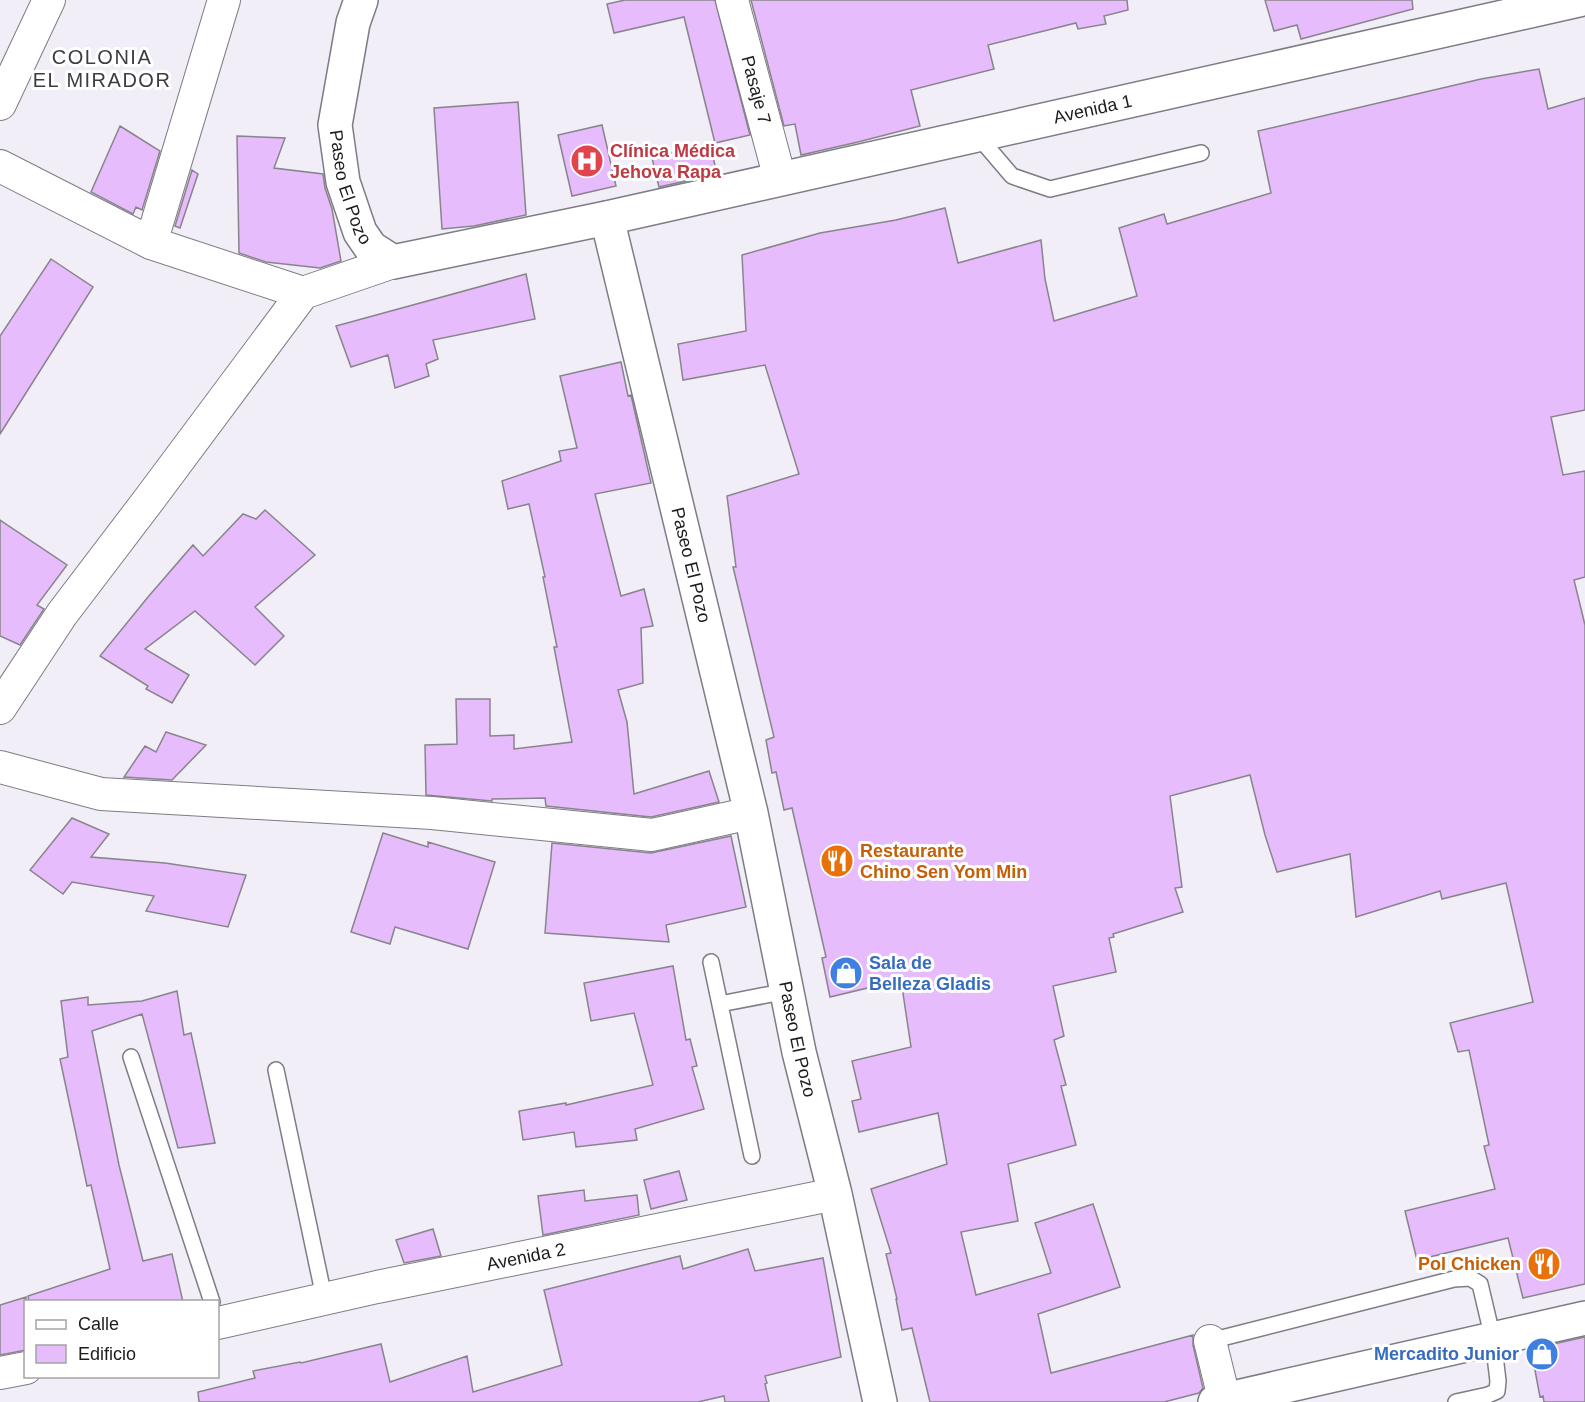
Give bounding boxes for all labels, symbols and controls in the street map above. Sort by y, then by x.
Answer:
district label: COLONIA EL MIRADOR [33,46,171,91]
street label: Pasaje 7 [737,53,775,126]
street label: Avenida 1 [1052,91,1134,128]
street label: Paseo El Pozo [326,129,375,248]
place label: Clínica Médica Jehova Rapa [610,141,736,182]
hospital icon: Clínica Médica Jehova Rapa [569,143,605,179]
street label: Paseo El Pozo [667,505,715,625]
place label: Restaurante Chino Sen Yom Min [860,841,1027,882]
restaurant icon: Restaurante Chino Sen Yom Min [819,843,855,879]
place label: Sala de Belleza Gladis [869,953,991,994]
shop icon: Sala de Belleza Gladis [828,955,864,991]
street label: Paseo El Pozo [775,979,820,1099]
street label: Avenida 2 [485,1239,567,1274]
restaurant icon: Pol Chicken [1526,1246,1562,1282]
place label: Pol Chicken [1418,1254,1521,1274]
legend [24,1300,219,1378]
text: Calle [78,1314,119,1334]
shop icon: Mercadito Junior [1524,1336,1560,1372]
text: Edificio [78,1344,136,1364]
place label: Mercadito Junior [1374,1344,1519,1364]

